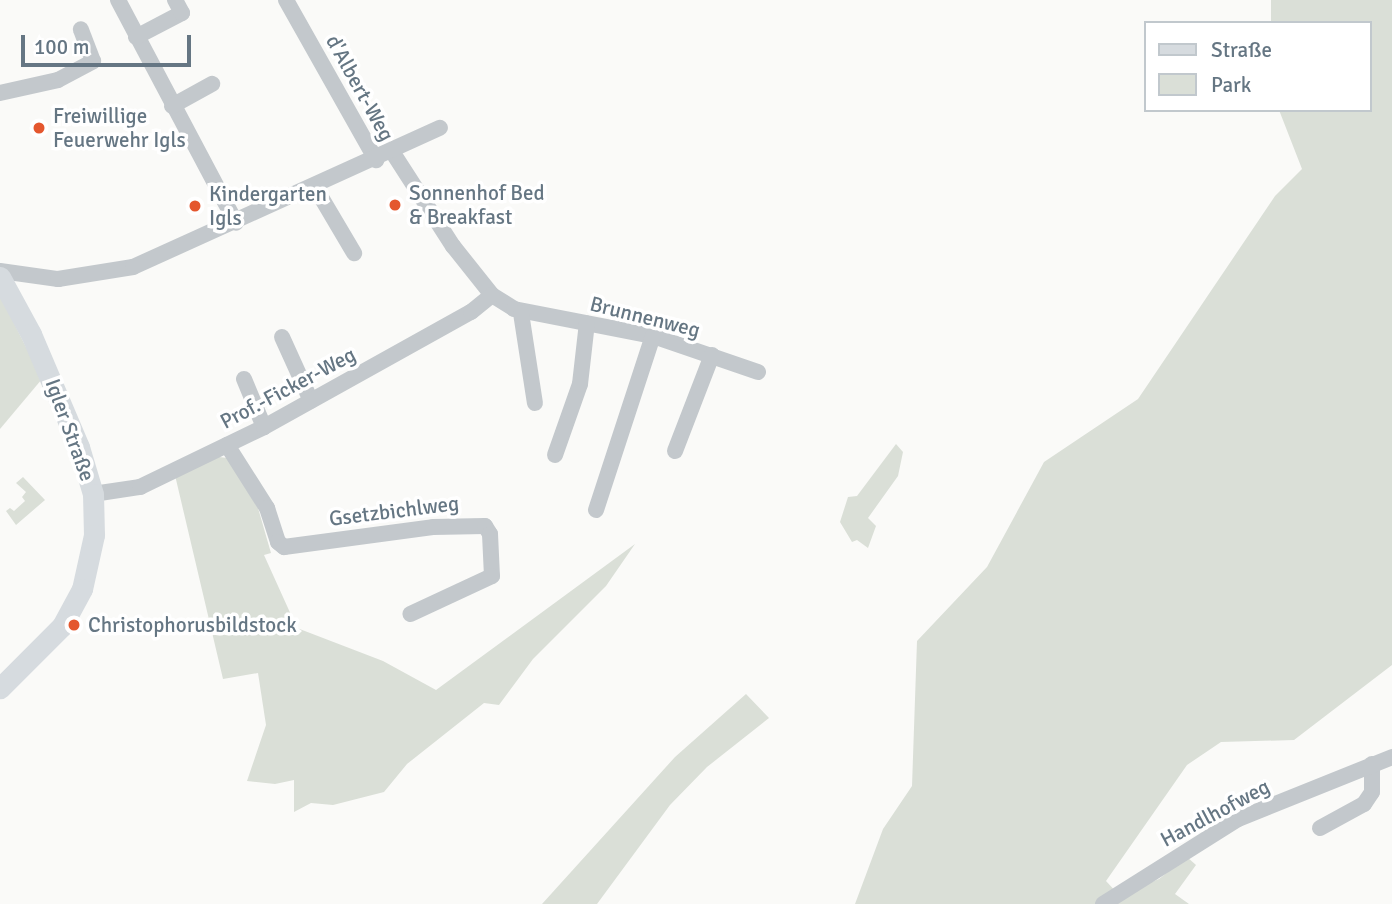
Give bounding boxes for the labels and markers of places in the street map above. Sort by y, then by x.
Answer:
place label: Freiwillige Feuerwehr Igls [53,103,186,153]
marker: Freiwillige Feuerwehr Igls [31,120,47,136]
place label: Sonnenhof Bed & Breakfast [409,180,545,230]
place label: Kindergarten Igls [209,181,327,231]
marker: Sonnenhof Bed & Breakfast [387,197,403,213]
marker: Kindergarten Igls [187,198,203,214]
place label: Christophorusbildstock [88,612,297,638]
marker: Christophorusbildstock [66,617,82,633]

